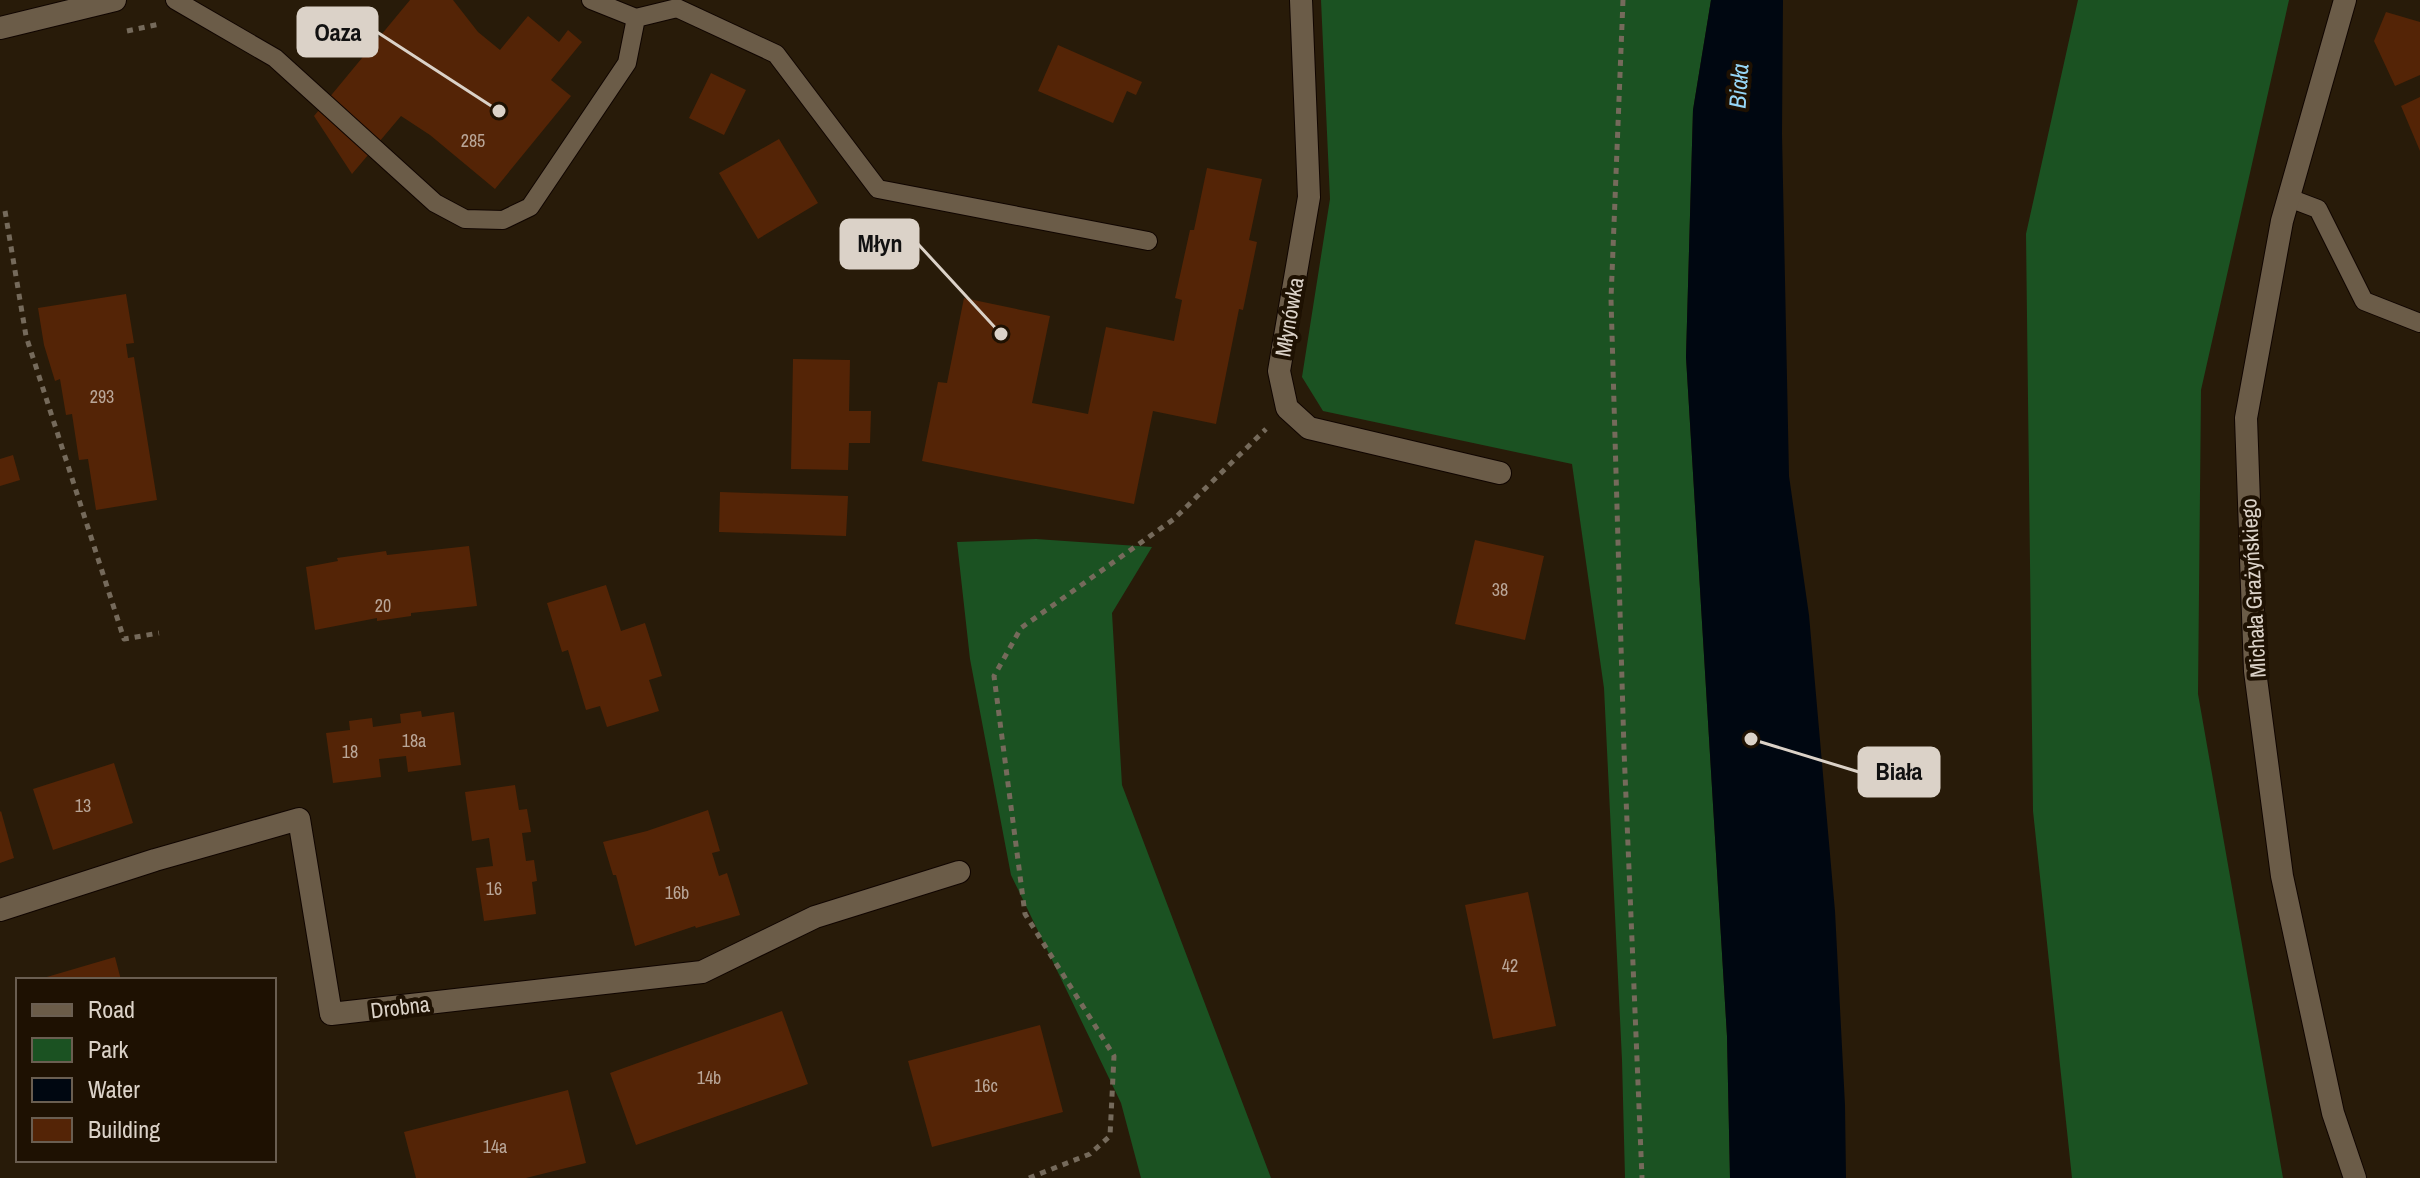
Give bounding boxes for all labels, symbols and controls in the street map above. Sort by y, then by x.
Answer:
callout: Oaza [298,8,377,56]
text: Oaza [314,16,362,48]
water label: Biała [1720,62,1756,109]
house number: 285 [461,128,485,153]
callout: Młyn [841,220,918,268]
text: Młyn [858,227,902,259]
street label: Młynówka [1267,275,1311,359]
house number: 293 [90,384,114,409]
street label: Michała Grażyńskiego [2233,498,2273,678]
house number: 38 [1492,577,1508,602]
house number: 20 [375,593,391,618]
house number: 18a [402,728,426,753]
house number: 18 [342,739,358,764]
callout: Biała [1859,748,1939,796]
text: Biała [1875,755,1923,787]
house number: 13 [75,793,91,818]
house number: 16 [486,876,502,901]
house number: 16b [665,880,689,905]
house number: 42 [1502,953,1518,978]
legend [16,978,276,1162]
street label: Drobna [369,989,431,1025]
text: Road [88,993,135,1025]
text: Park [88,1033,129,1065]
house number: 14b [697,1065,721,1090]
text: Water [88,1073,140,1105]
house number: 16c [974,1073,998,1098]
text: Building [88,1113,160,1145]
house number: 14a [483,1134,507,1159]

